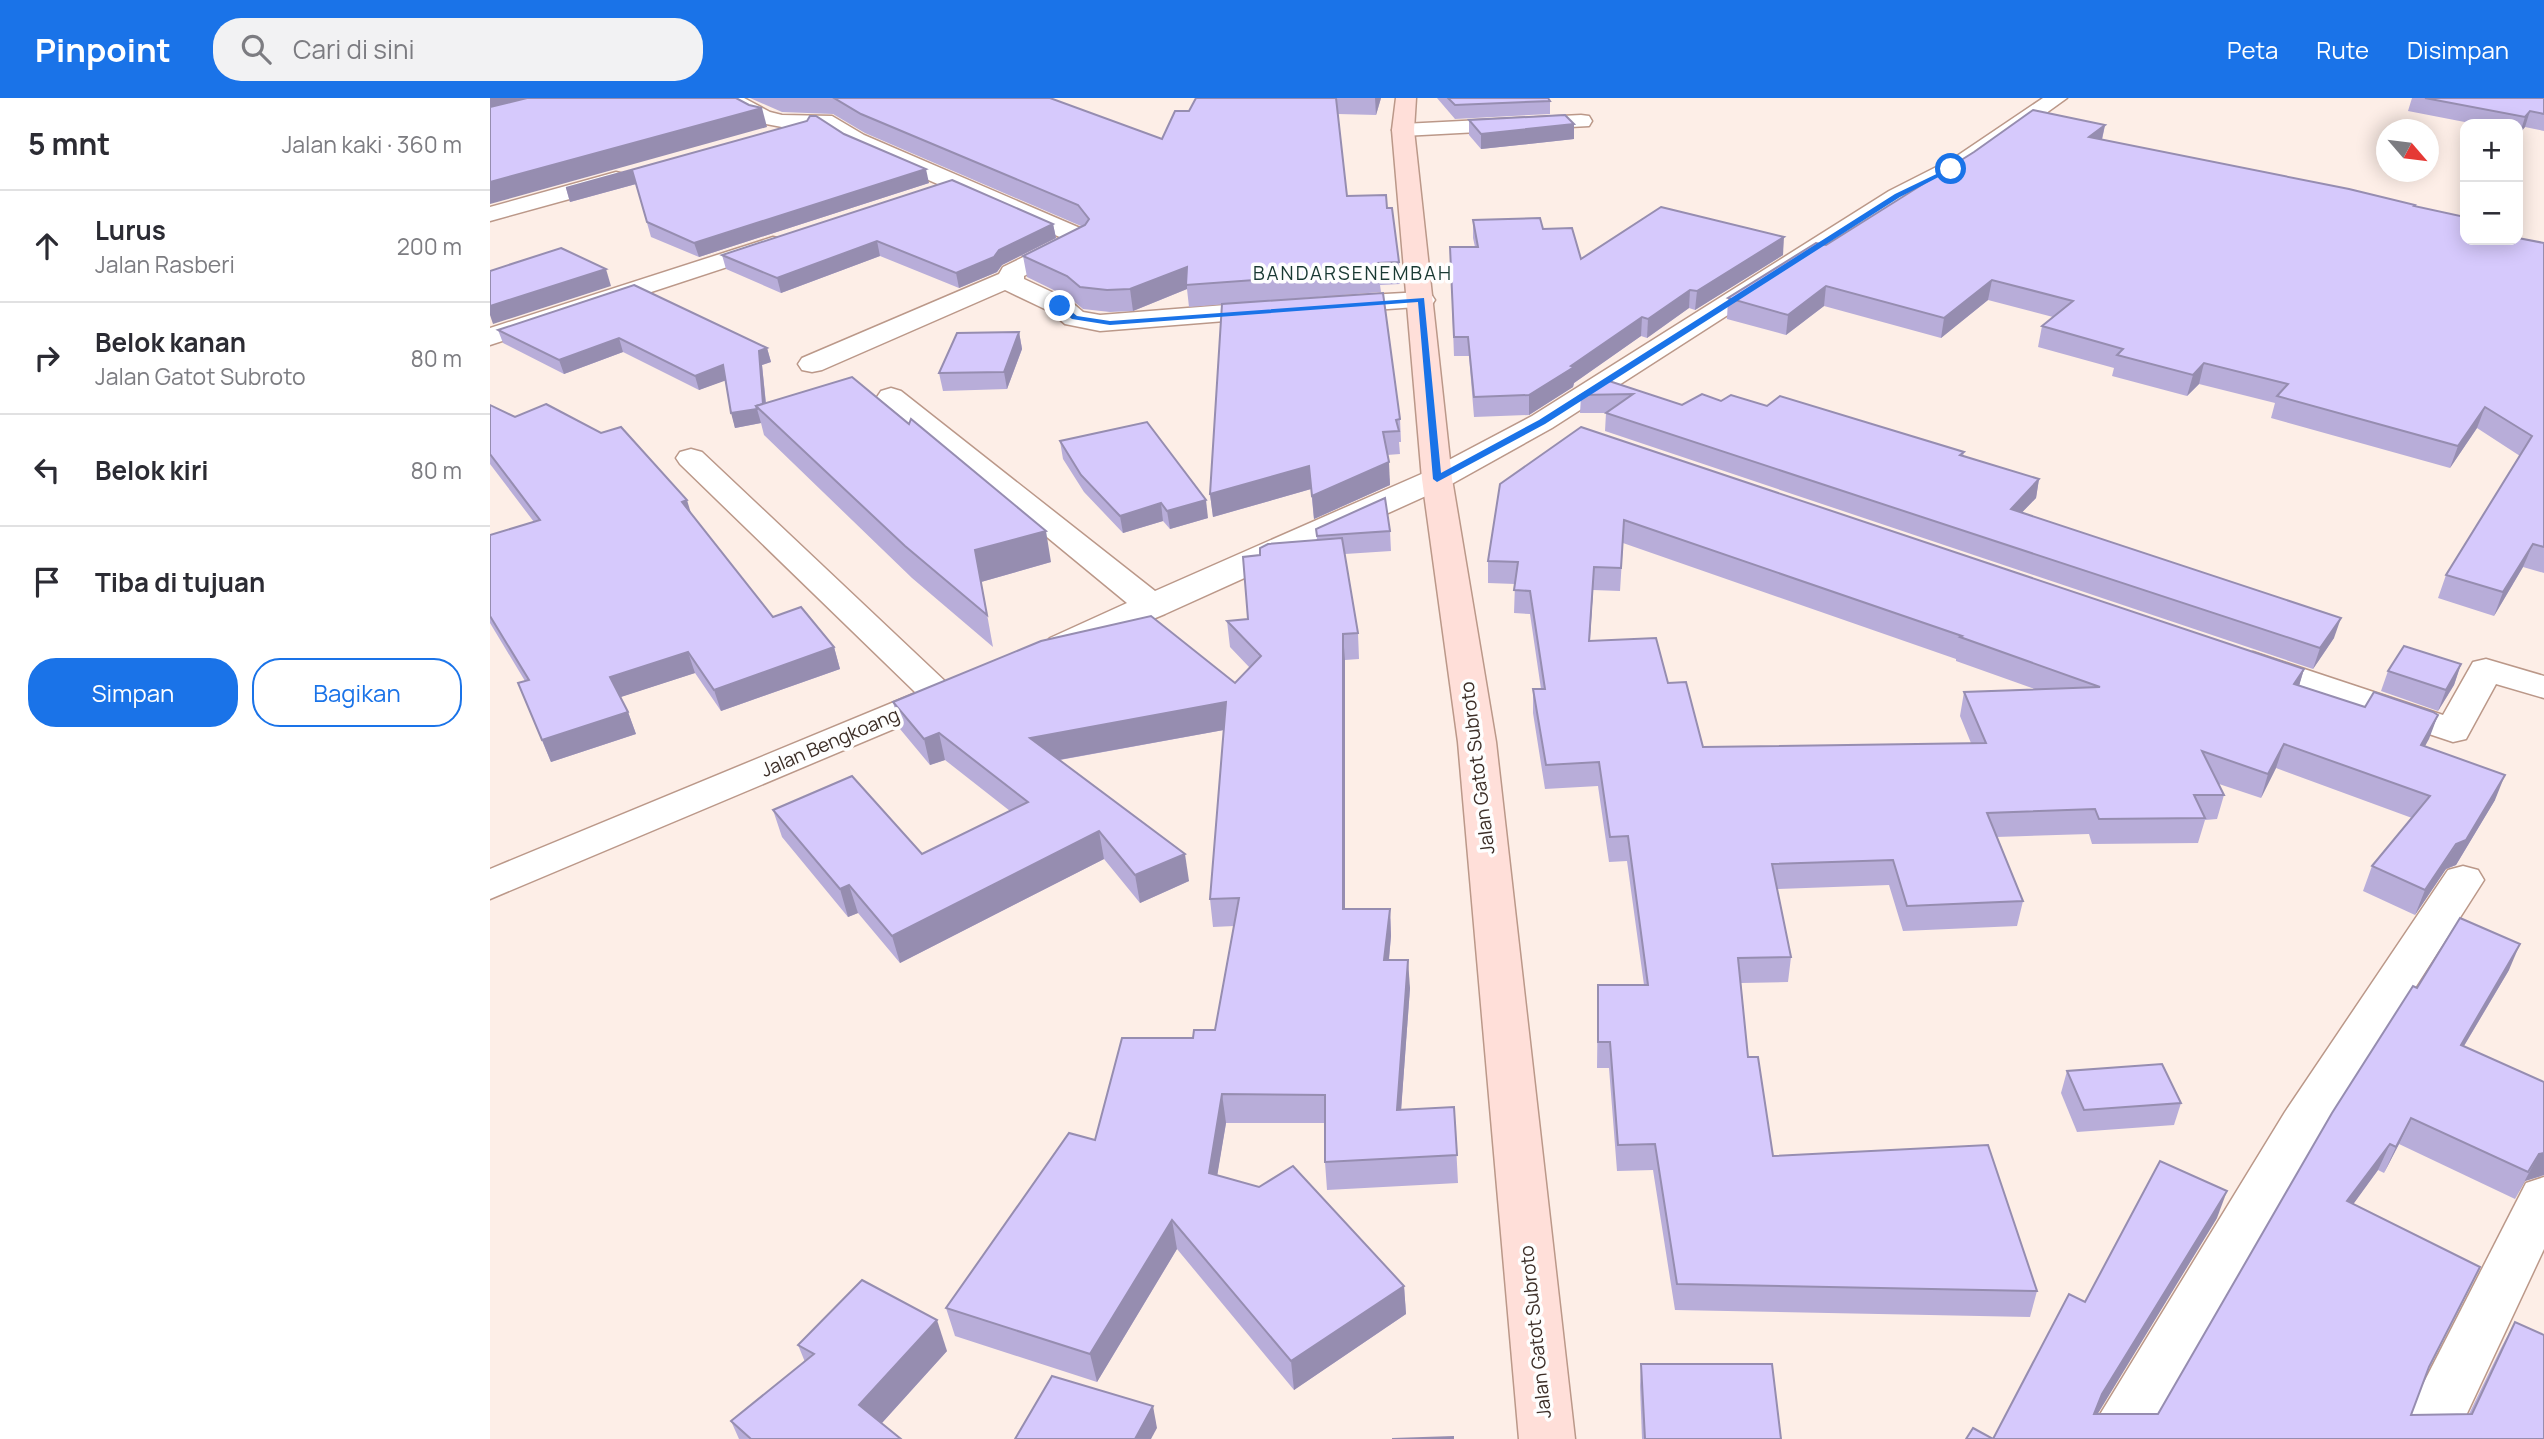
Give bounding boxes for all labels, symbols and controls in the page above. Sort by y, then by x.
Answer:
search box [213,18,703,81]
text: Pinpoint [35,27,171,72]
icon: search [237,30,275,68]
text: Cari di sini [293,31,415,67]
text: Peta [2227,33,2278,66]
text: Rute [2316,33,2369,66]
text: Disimpan [2407,33,2509,66]
north arrow [2376,119,2439,182]
map controls [2460,119,2523,245]
button: + [2460,119,2523,182]
text: 5 mnt [28,123,110,164]
text: Jalan kaki · 360 m [282,128,462,160]
route start [1935,153,1966,184]
button: − [2460,182,2523,245]
text: Lurus [95,212,166,248]
icon: ahead [28,227,66,265]
text: 200 m [397,230,462,262]
text: Jalan Rasberi [95,248,235,280]
district label: BANDARSENEMBAH [1253,260,1453,286]
route end [1044,290,1075,321]
text: Belok kanan [95,324,246,360]
icon: right [28,339,66,377]
text: 80 m [411,342,462,374]
text: Jalan Gatot Subroto [95,360,305,392]
icon: left [28,451,66,489]
text: Belok kiri [95,452,209,488]
text: 80 m [411,454,462,486]
icon: arrive [28,563,66,601]
text: Tiba di tujuan [95,564,265,600]
button: Simpan [28,658,238,727]
button: Bagikan [252,658,462,727]
street label: Jalan Gatot Subroto [1454,680,1500,856]
street label: Jalan Bengkoang [757,701,903,783]
street label: Jalan Gatot Subroto [1513,1244,1557,1420]

